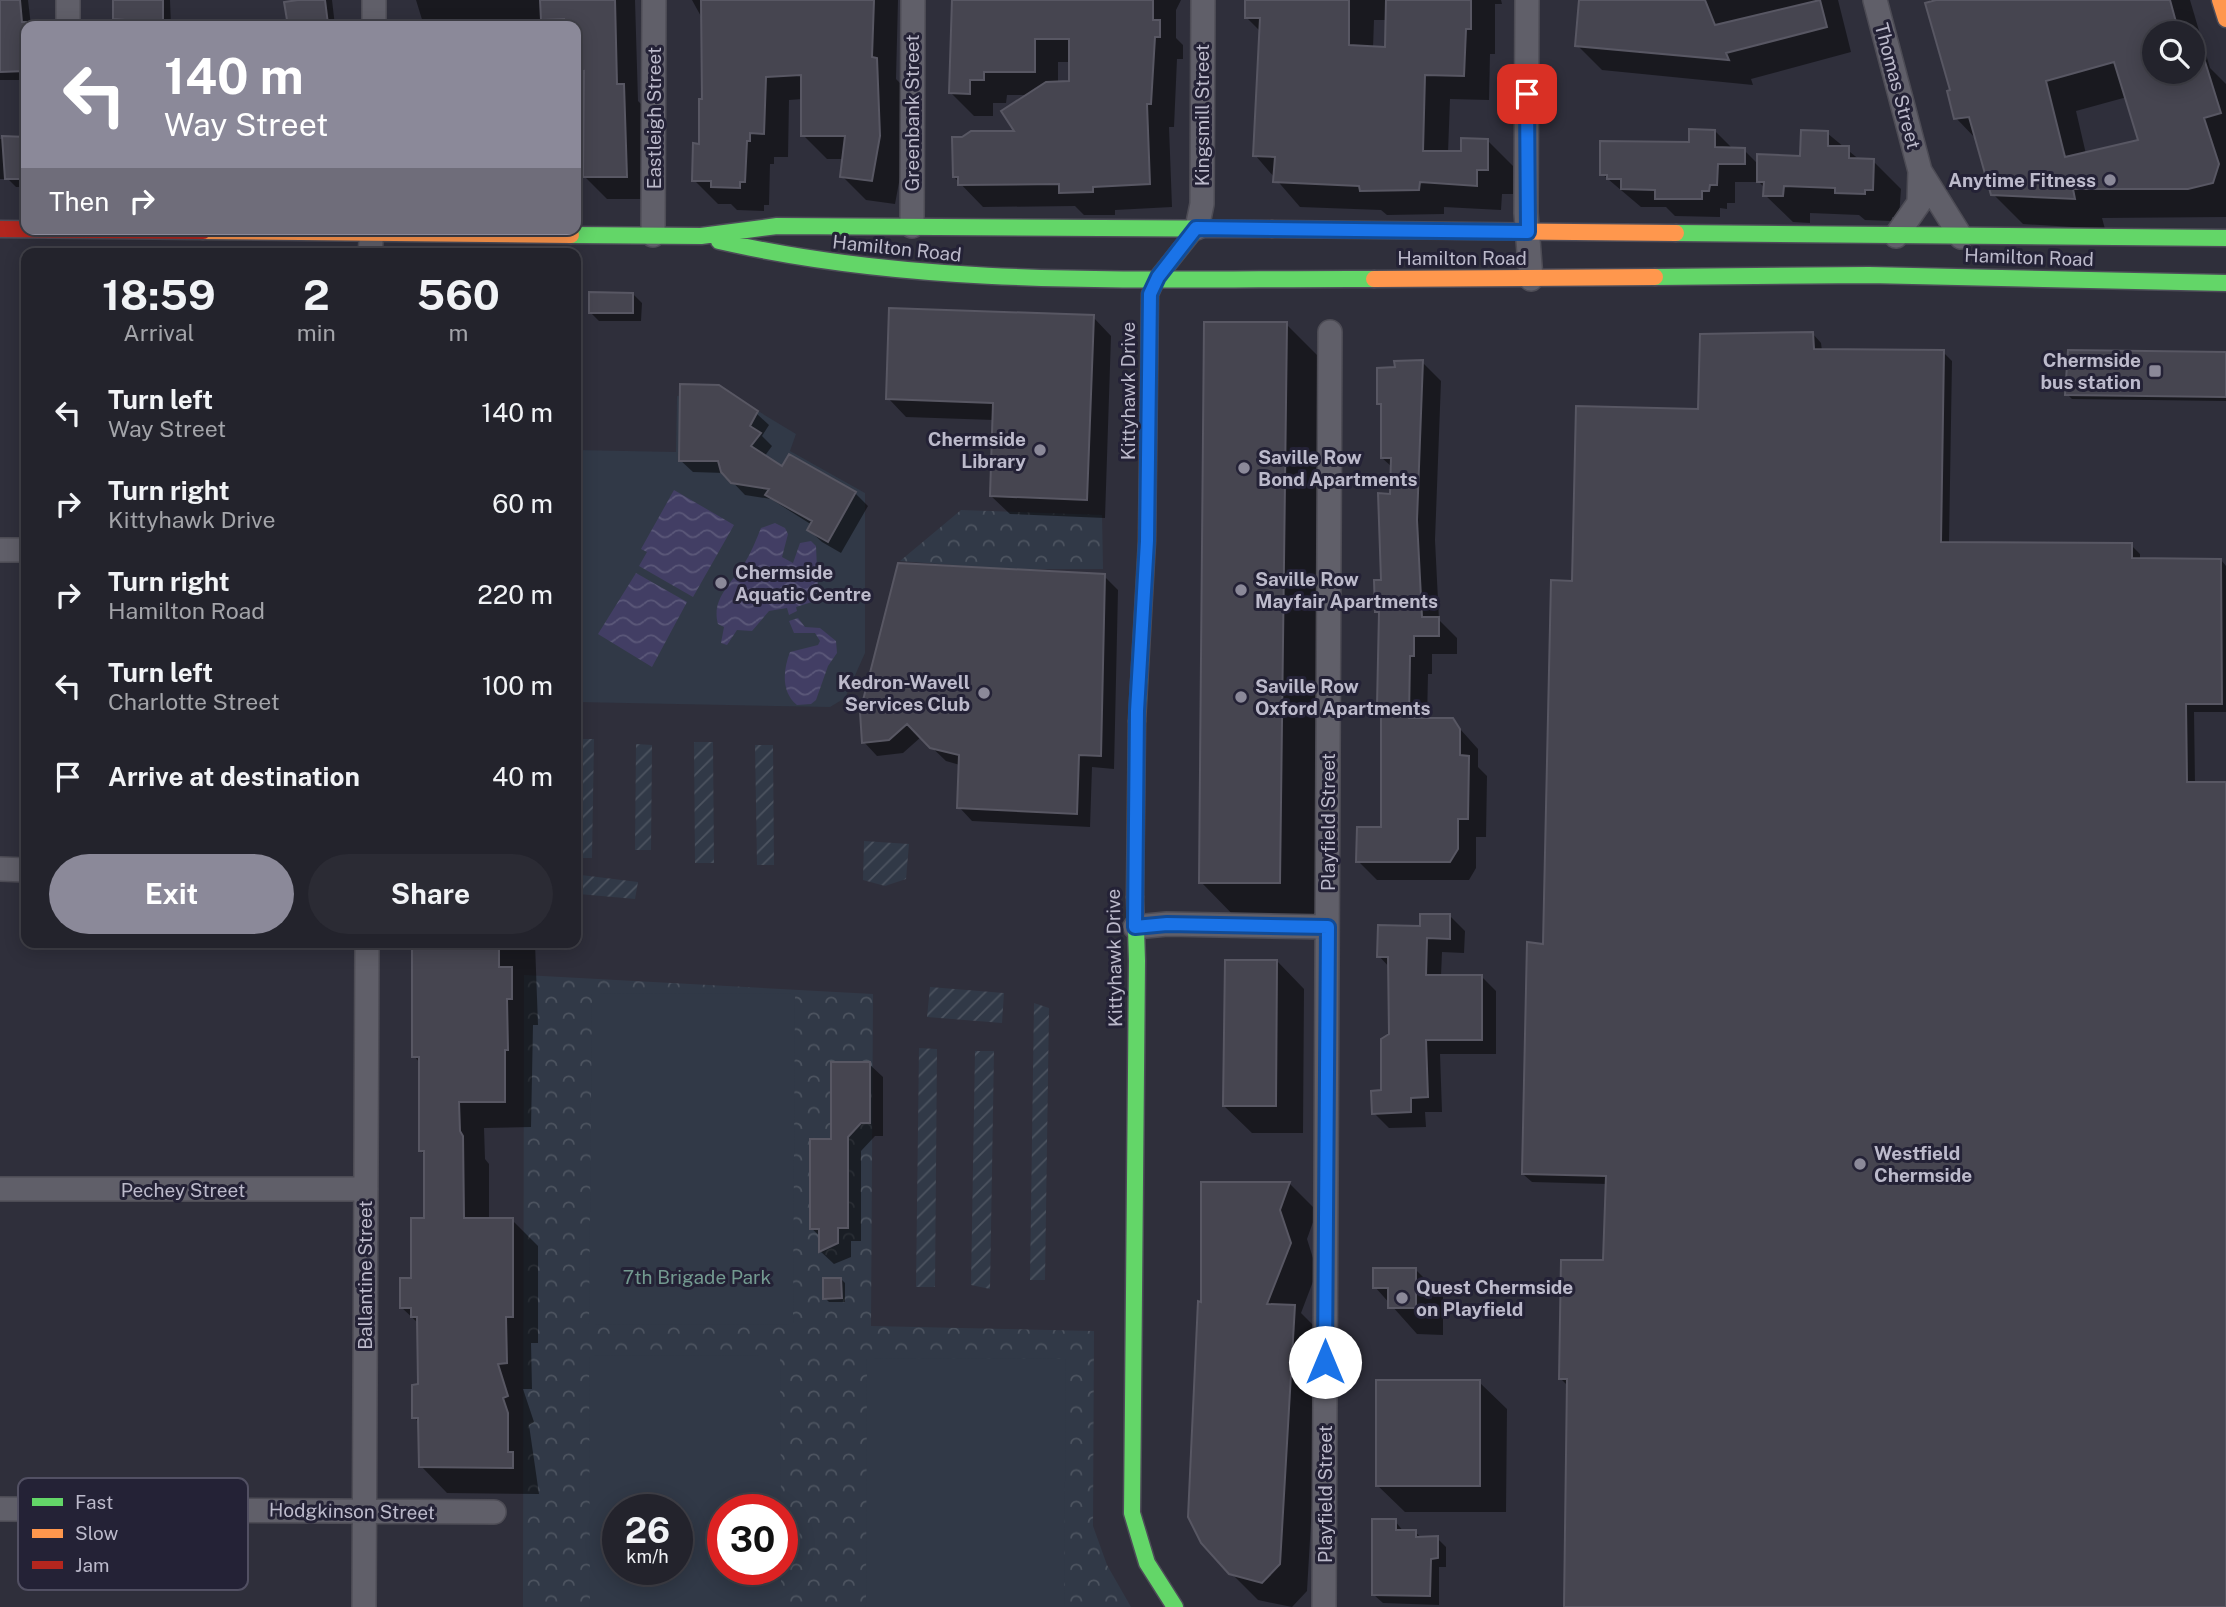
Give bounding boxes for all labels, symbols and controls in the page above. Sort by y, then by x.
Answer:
street label: Thomas Street [1871,21,1925,151]
map controls [2142,21,2205,84]
button: search [2142,21,2205,84]
street label: Greenbank Street [901,34,923,192]
street label: Kingsmill Street [1191,44,1213,186]
text: 140 m [164,47,304,105]
street label: Eastleigh Street [643,47,665,189]
icon: left [49,49,140,140]
pin [1497,64,1557,124]
icon: arrive [1508,75,1546,113]
text: Way Street [164,106,329,143]
place label: Anytime Fitness [1948,169,2096,191]
marker: Anytime Fitness [2102,172,2118,188]
icon: right [123,182,161,220]
text: Then [49,186,109,217]
street label: Hamilton Road [831,230,963,266]
street label: Hamilton Road [1964,244,2094,270]
street label: Hamilton Road [1397,247,1527,269]
text: 18:59 [102,270,216,319]
text: 2 [303,270,330,319]
text: 560 [417,270,500,319]
text: Arrival [123,319,194,346]
text: min [297,319,336,346]
text: m [448,319,468,346]
street label: Kittyhawk Drive [1117,322,1139,460]
place label: Chermside bus station [2041,349,2141,393]
marker: Chermside bus station [2147,363,2163,379]
text: Turn left [108,384,213,415]
icon: left [49,394,87,432]
text: 140 m [481,397,553,428]
text: Way Street [108,415,226,442]
place label: Chermside Library [928,428,1026,472]
marker: Chermside Library [1032,442,1048,458]
place label: Saville Row Bond Apartments [1258,446,1418,490]
marker: Saville Row Bond Apartments [1236,460,1252,476]
text: Turn right [108,475,230,506]
icon: right [49,485,87,523]
text: 60 m [492,488,553,519]
text: Kittyhawk Drive [108,506,275,533]
place label: Chermside Aquatic Centre [735,561,872,605]
text: Turn right [108,566,230,597]
place label: Saville Row Mayfair Apartments [1255,568,1438,612]
marker: Chermside Aquatic Centre [713,575,729,591]
icon: right [49,576,87,614]
text: 220 m [477,579,553,610]
marker: Saville Row Mayfair Apartments [1233,582,1249,598]
text: Hamilton Road [108,597,265,624]
text: Turn left [108,657,213,688]
icon: left [49,667,87,705]
text: 100 m [482,670,553,701]
place label: Kedron-Wavell Services Club [838,671,970,715]
place label: Saville Row Oxford Apartments [1255,675,1431,719]
marker: Kedron-Wavell Services Club [976,685,992,701]
text: Charlotte Street [108,688,280,715]
marker: Saville Row Oxford Apartments [1233,689,1249,705]
street label: Playfield Street [1317,753,1339,891]
icon: arrive [49,758,87,796]
text: Arrive at destination [108,761,360,792]
text: 40 m [492,761,553,792]
button: Exit [49,854,294,934]
button: Share [308,854,553,934]
street label: Kittyhawk Drive [1102,889,1126,1027]
place label: Westfield Chermside [1874,1142,1972,1186]
marker: Westfield Chermside [1852,1156,1868,1172]
street label: Pechey Street [121,1179,245,1201]
street label: Ballantine Street [354,1200,376,1350]
park label: 7th Brigade Park [623,1266,772,1288]
place label: Quest Chermside on Playfield [1416,1276,1573,1320]
marker: Quest Chermside on Playfield [1394,1290,1410,1306]
position arrow [1288,1325,1362,1399]
street label: Playfield Street [1314,1425,1336,1563]
legend [18,1478,248,1590]
text: Fast [75,1491,113,1513]
speed limit sign: 30 [707,1494,798,1585]
street label: Hodgkinson Street [269,1499,435,1523]
text: 26 [625,1510,670,1551]
text: Slow [75,1522,119,1544]
text: km/h [626,1546,669,1567]
text: Jam [75,1554,109,1576]

